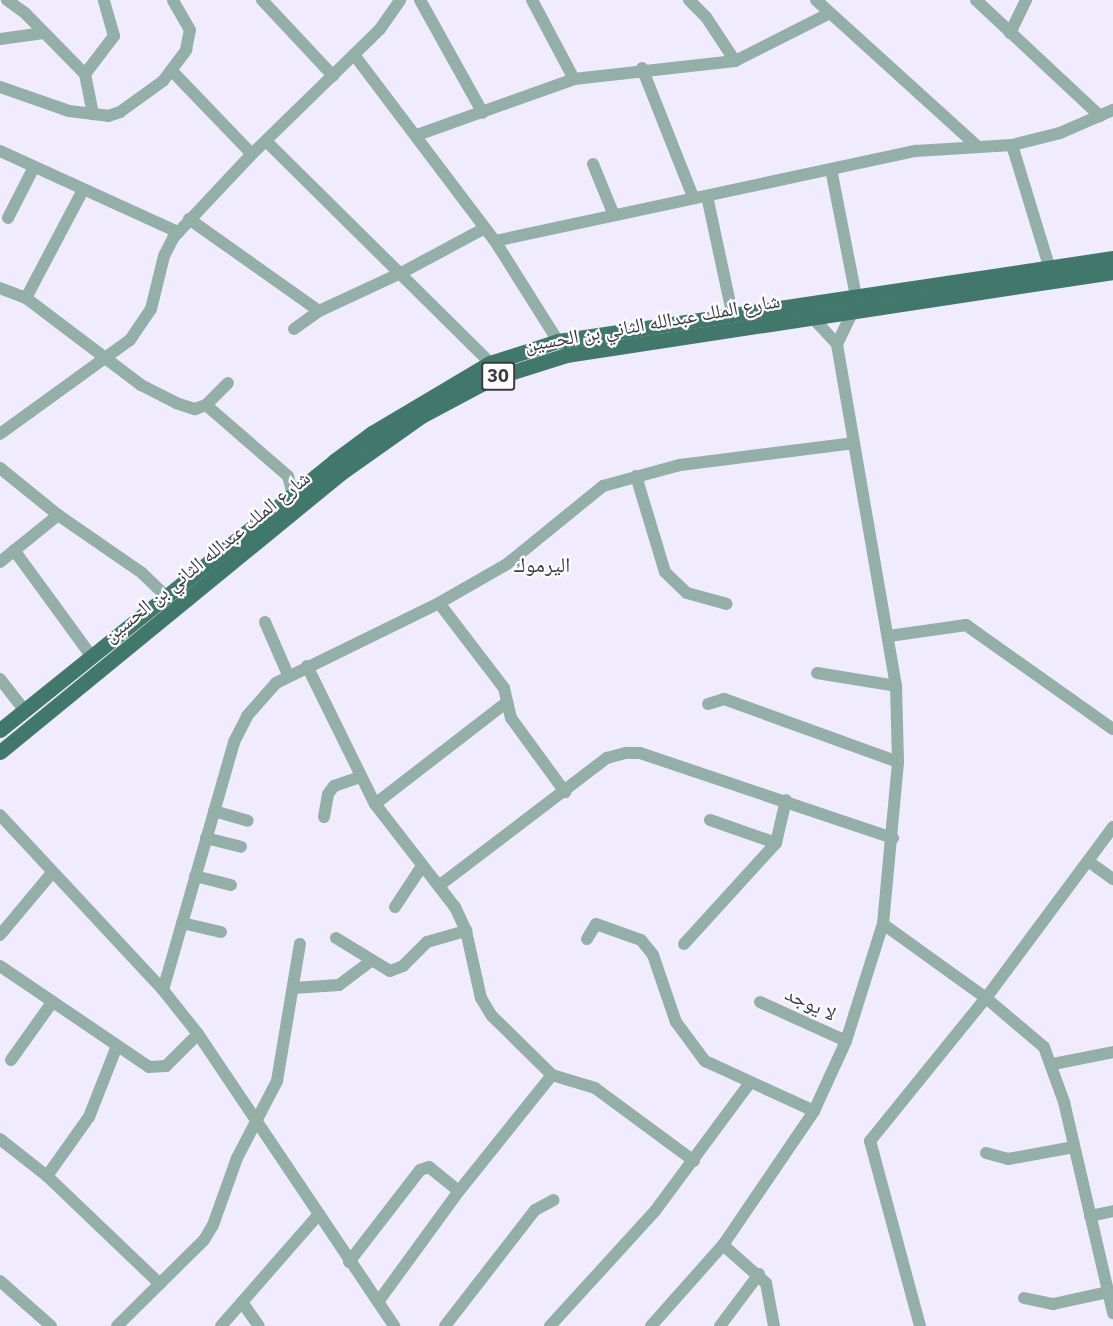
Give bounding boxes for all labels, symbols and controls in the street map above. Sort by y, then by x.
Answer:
street label: شارع الملك عبدالله الثاني بن الحسين [522,288,782,356]
road number: 30 [480,361,516,391]
street label: شارع الملك عبدالله الثاني بن الحسين [98,465,314,647]
district label: اليرموك [514,551,570,577]
street label: لا يوجد [782,981,840,1025]

